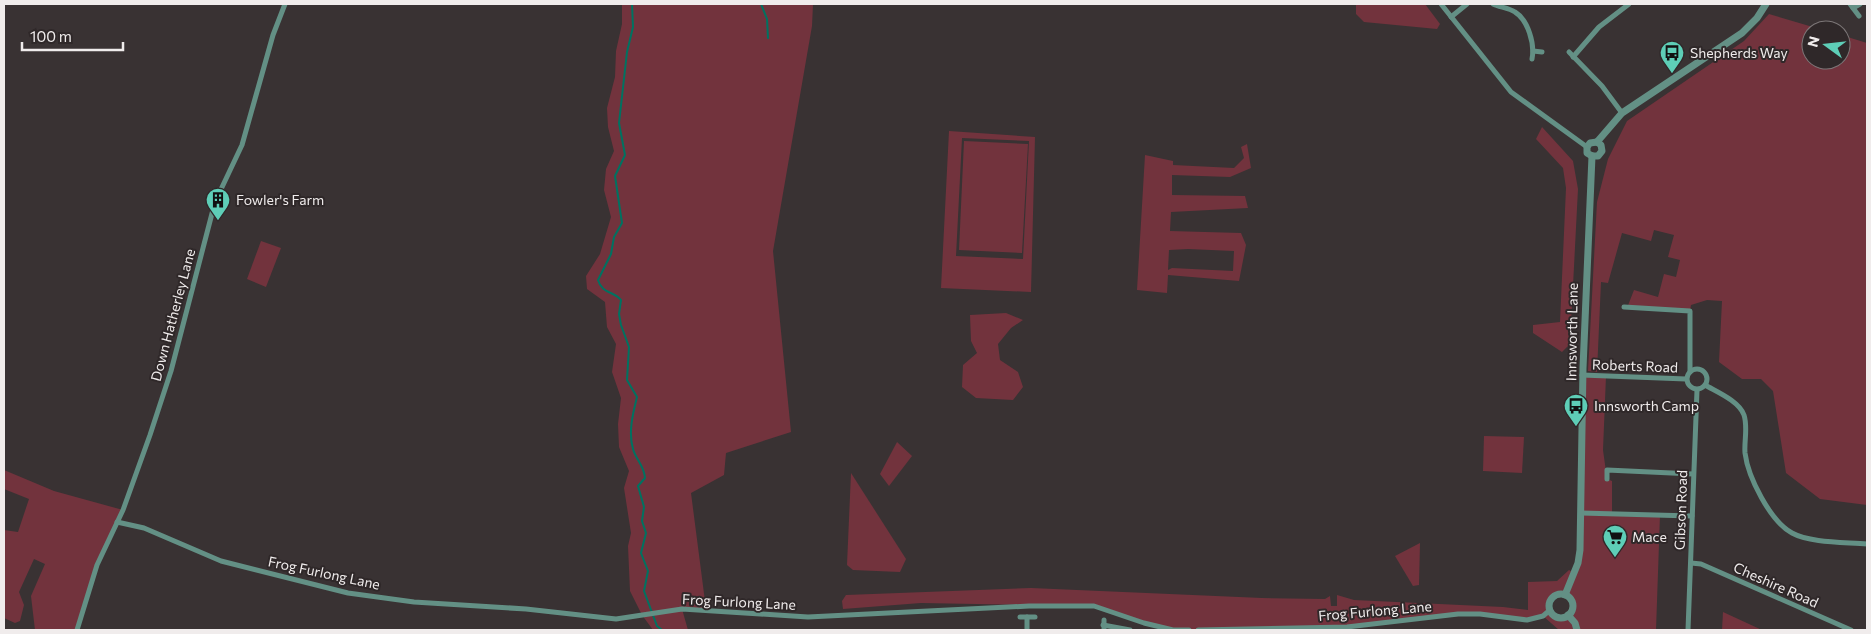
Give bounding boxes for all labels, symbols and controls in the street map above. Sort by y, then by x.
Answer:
scale bar [22,20,124,52]
north arrow [1801,20,1851,70]
text: 100 m [30,27,72,45]
text: N [1803,34,1823,49]
bus stop icon: Shepherds Way [1659,40,1685,74]
place label: Shepherds Way [1690,44,1788,61]
building icon: Fowler's Farm [205,187,231,221]
place label: Fowler's Farm [236,191,324,208]
street label: Down Hatherley Lane [147,247,198,383]
street label: Innsworth Lane [1562,283,1581,381]
street label: Roberts Road [1592,356,1678,375]
bus stop icon: Innsworth Camp [1563,393,1589,427]
place label: Innsworth Camp [1594,397,1699,414]
street label: Gibson Road [1671,470,1690,550]
supermarket icon: Mace [1602,524,1628,558]
place label: Mace [1632,528,1667,545]
street label: Frog Furlong Lane [267,552,382,593]
street label: Cheshire Road [1731,558,1821,611]
street label: Frog Furlong Lane [682,590,796,613]
street label: Frog Furlong Lane [1317,597,1432,624]

